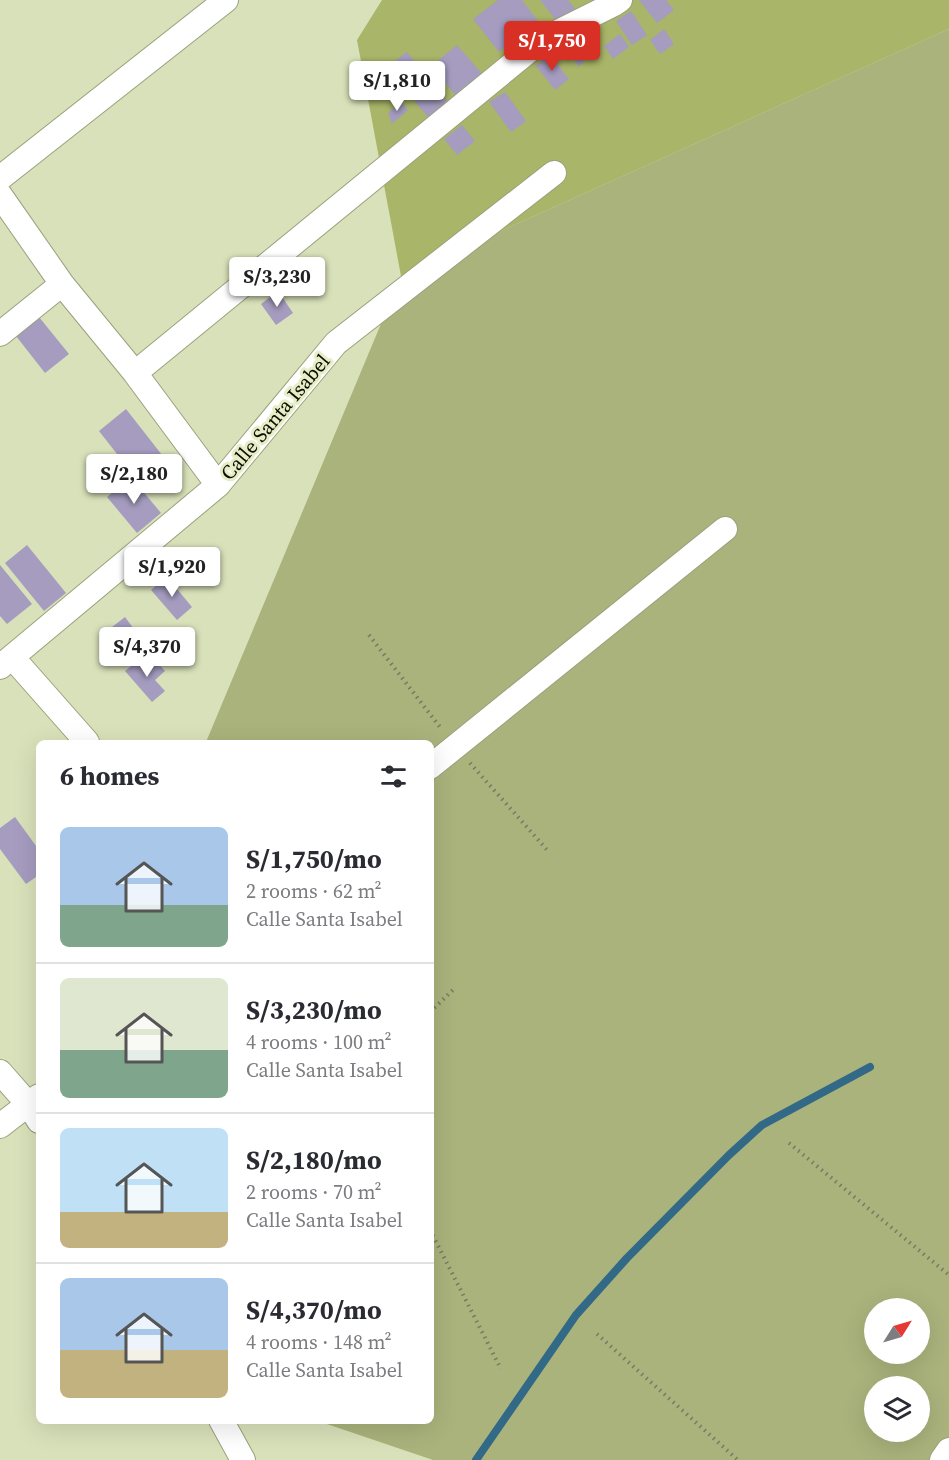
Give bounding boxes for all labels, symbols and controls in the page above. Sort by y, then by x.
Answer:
pin: S/1,750 [497,21,607,72]
text: S/1,750 [518,26,586,54]
pin: S/1,810 [342,61,452,112]
text: S/1,810 [363,66,431,94]
pin: S/3,230 [222,257,332,308]
text: S/3,230 [243,262,311,290]
street label: Calle Santa Isabel [214,348,336,486]
pin: S/2,180 [79,454,189,505]
text: S/2,180 [100,459,168,487]
pin: S/1,920 [117,547,227,598]
text: S/1,920 [138,552,206,580]
pin: S/4,370 [92,627,202,678]
text: S/4,370 [113,632,181,660]
text: 6 homes [60,758,159,794]
icon: filters [377,760,410,793]
text: S/1,750/mo [246,841,382,877]
icon: home [108,851,180,923]
text: 2 rooms · 62 m² [246,877,382,905]
text: Calle Santa Isabel [246,905,403,933]
text: S/3,230/mo [246,992,382,1028]
icon: home [108,1002,180,1074]
text: 4 rooms · 100 m² [246,1028,392,1056]
text: Calle Santa Isabel [246,1056,403,1084]
text: S/2,180/mo [246,1142,382,1178]
icon: home [108,1152,180,1224]
text: 2 rooms · 70 m² [246,1178,382,1206]
text: Calle Santa Isabel [246,1206,403,1234]
text: S/4,370/mo [246,1292,382,1328]
north arrow [864,1298,930,1364]
map controls [864,1298,930,1442]
icon: home [108,1302,180,1374]
text: 4 rooms · 148 m² [246,1328,392,1356]
text: Calle Santa Isabel [246,1356,403,1384]
button: layers [864,1376,930,1442]

